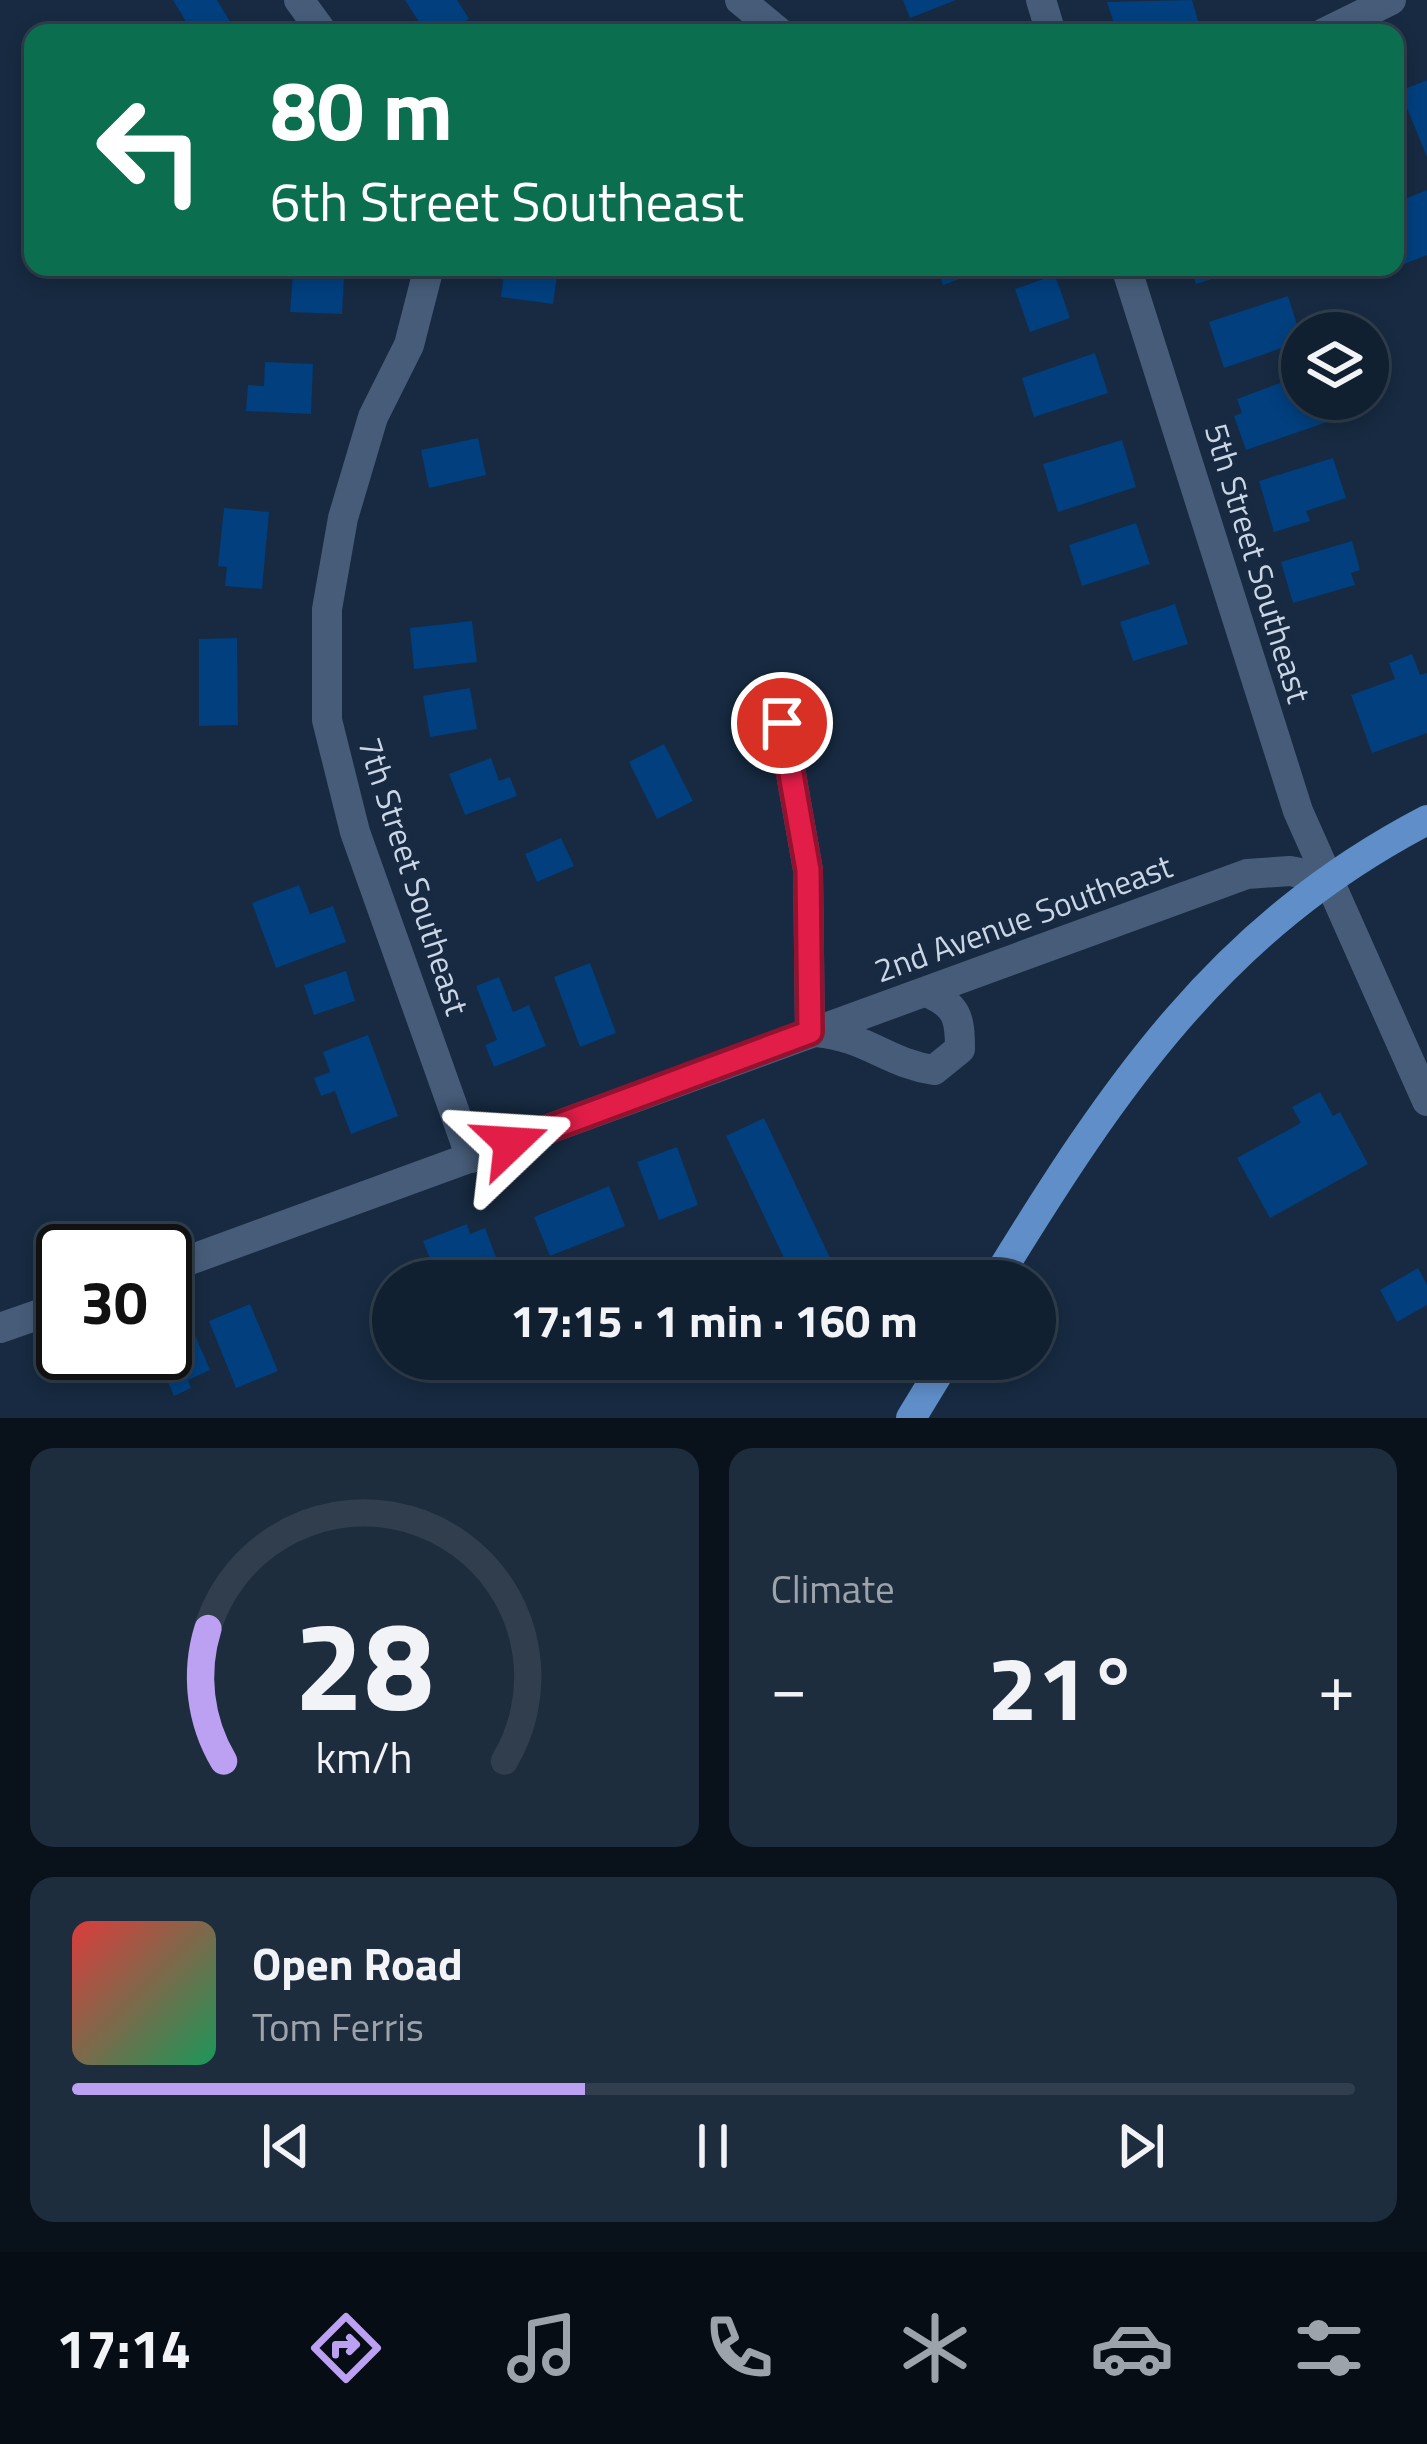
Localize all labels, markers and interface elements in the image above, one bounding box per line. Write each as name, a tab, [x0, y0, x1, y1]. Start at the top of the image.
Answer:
text: 80 m	[270, 45, 453, 173]
icon: left	[72, 72, 228, 228]
text: 6th Street Southeast	[270, 160, 744, 242]
map controls	[1281, 312, 1389, 420]
button: layers	[1281, 312, 1389, 420]
street label: 5th Street Southeast	[1192, 417, 1324, 709]
pin	[731, 672, 833, 774]
icon: arrive	[749, 690, 815, 756]
street label: 7th Street Southeast	[345, 731, 483, 1022]
street label: 2nd Avenue Southeast	[867, 841, 1179, 995]
position arrow	[448, 1080, 574, 1206]
speed limit sign: 30	[36, 1224, 192, 1380]
text: 17:15 · 1 min · 160 m	[510, 1286, 918, 1354]
text: Climate	[771, 1559, 895, 1618]
text: 28	[294, 1569, 434, 1758]
text: 21°	[987, 1618, 1138, 1755]
text: −	[771, 1636, 807, 1737]
text: +	[1318, 1636, 1355, 1737]
text: km/h	[316, 1723, 413, 1789]
text: Open Road	[252, 1929, 463, 1997]
text: Tom Ferris	[252, 1997, 424, 2056]
icon: previous	[253, 2113, 319, 2179]
icon: pause	[680, 2113, 746, 2179]
icon: next	[1108, 2113, 1174, 2179]
icon: directions	[304, 2306, 388, 2390]
icon: music	[500, 2306, 584, 2390]
icon: phone	[697, 2306, 781, 2390]
icon: climate	[893, 2306, 977, 2390]
icon: car	[1090, 2306, 1174, 2390]
icon: filters	[1287, 2306, 1371, 2390]
text: 17:14	[56, 2307, 191, 2389]

